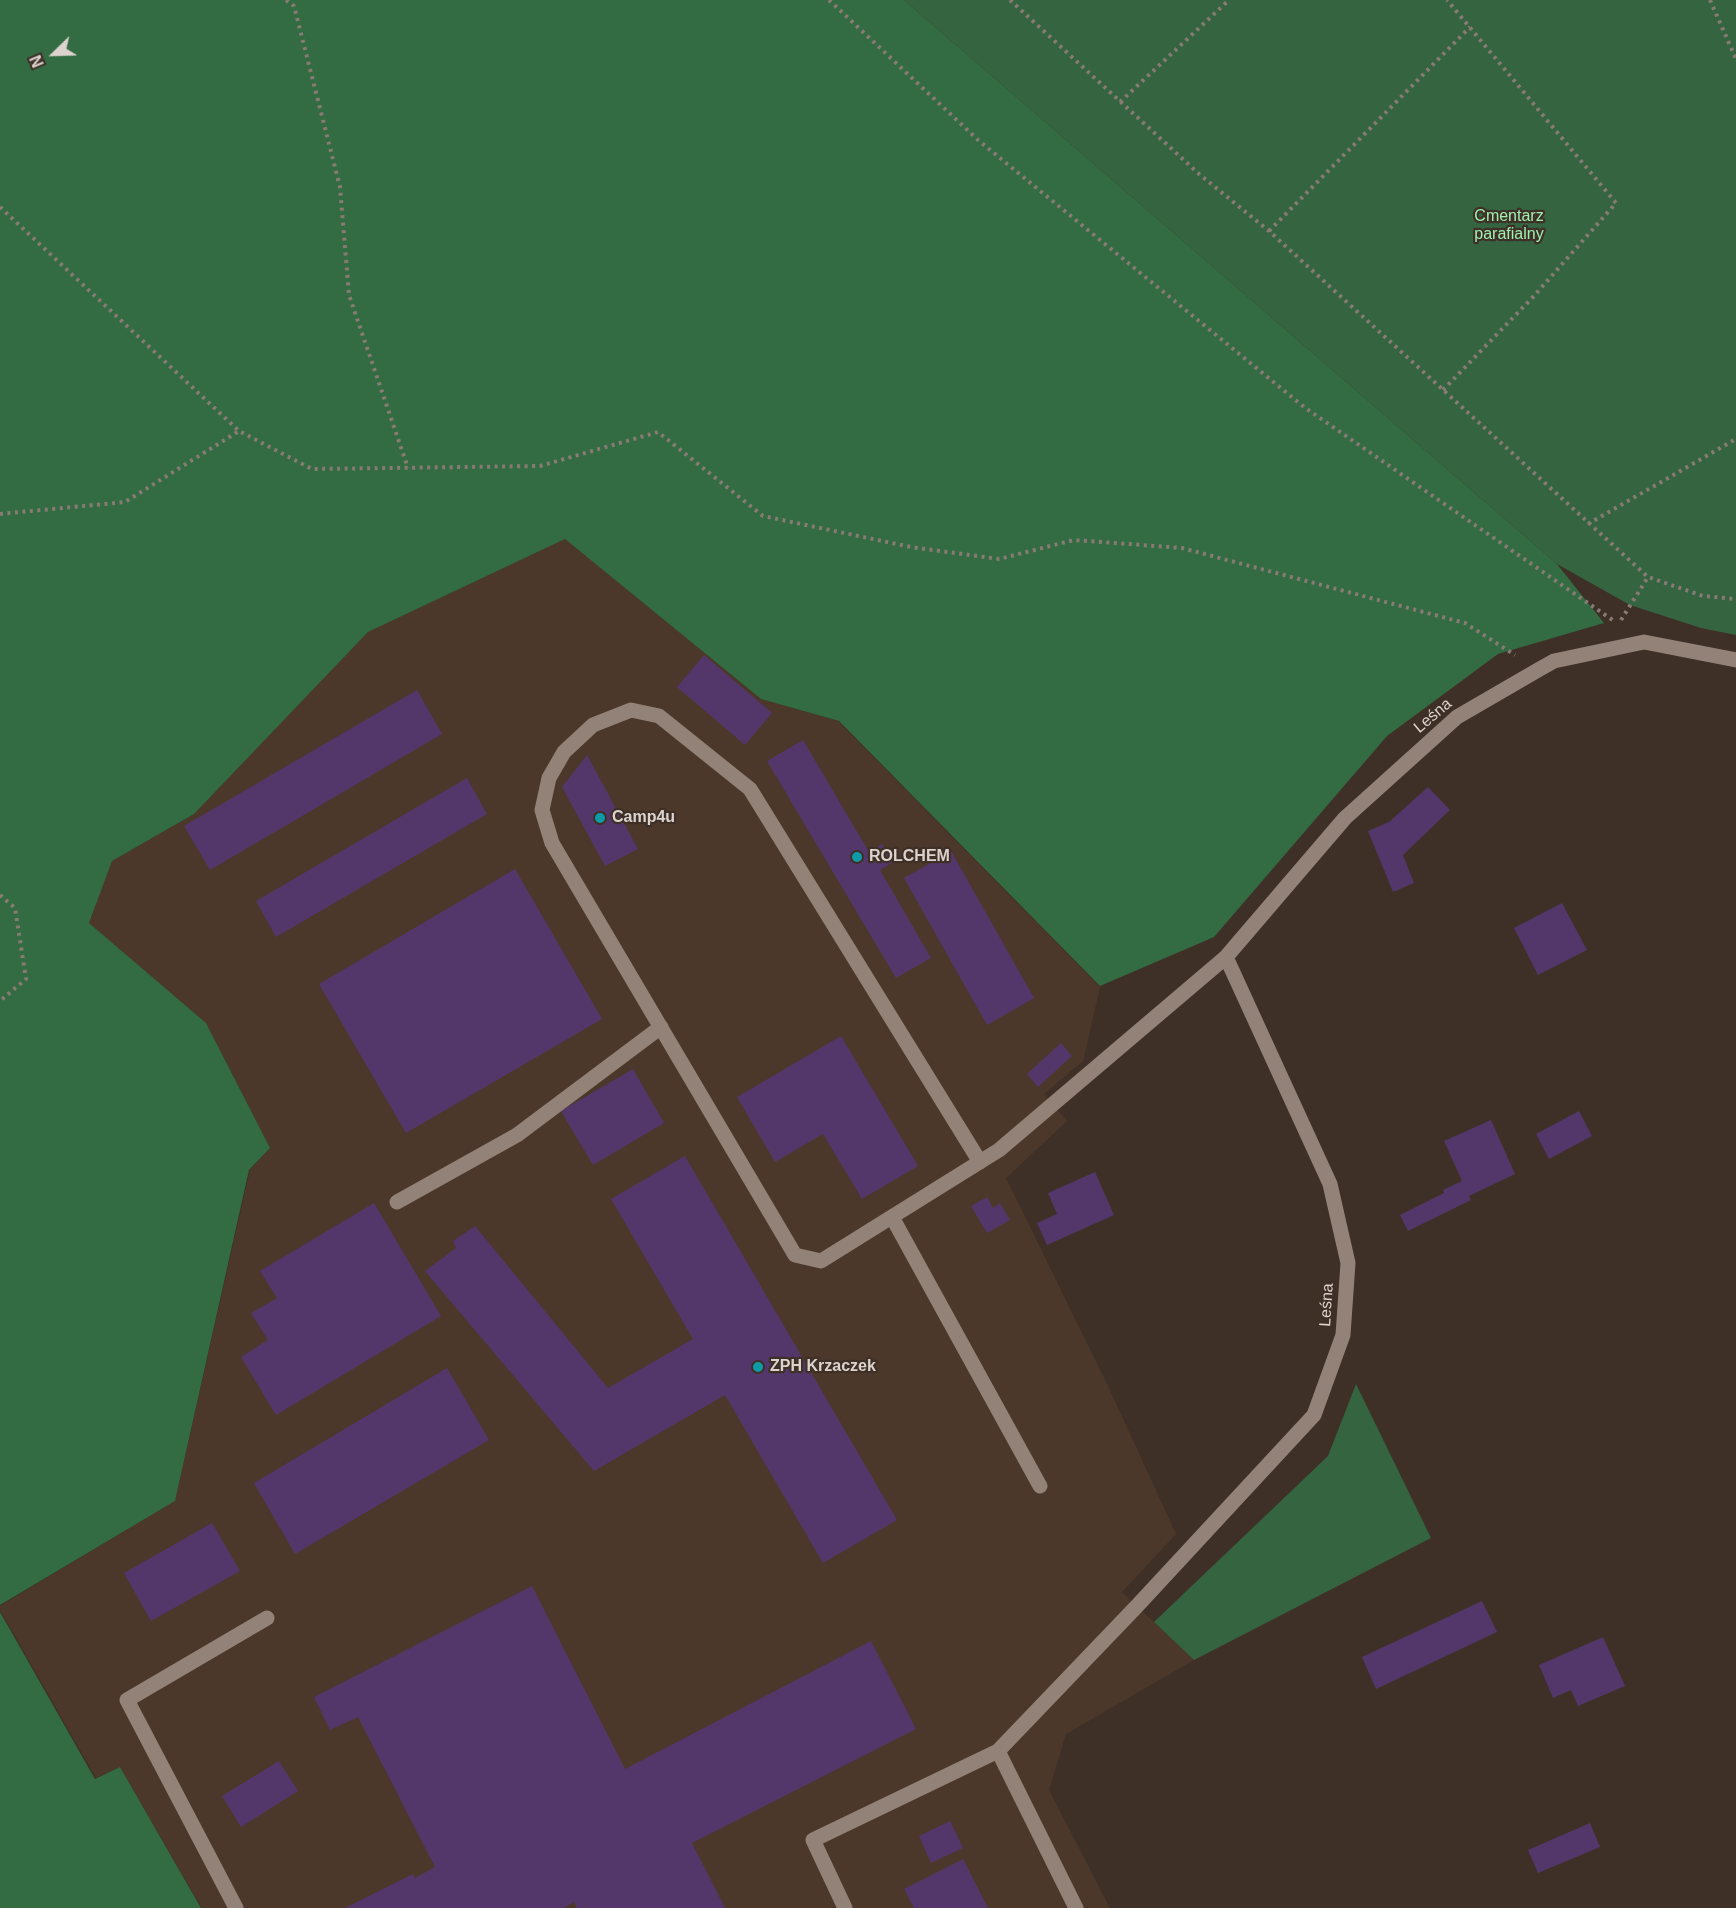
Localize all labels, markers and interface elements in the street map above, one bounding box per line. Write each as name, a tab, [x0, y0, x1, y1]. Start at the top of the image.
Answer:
north arrow	[24, 24, 84, 84]
text: N	[27, 53, 47, 70]
park label: Cmentarz parafialny	[1474, 207, 1544, 245]
street label: Leśna	[1410, 695, 1456, 737]
place label: Camp4u	[612, 808, 675, 828]
marker: Camp4u	[593, 811, 607, 825]
place label: ROLCHEM	[869, 847, 950, 867]
marker: ROLCHEM	[850, 850, 864, 864]
street label: Leśna	[1316, 1283, 1338, 1327]
place label: ZPH Krzaczek	[770, 1357, 876, 1377]
marker: ZPH Krzaczek	[751, 1360, 765, 1374]

